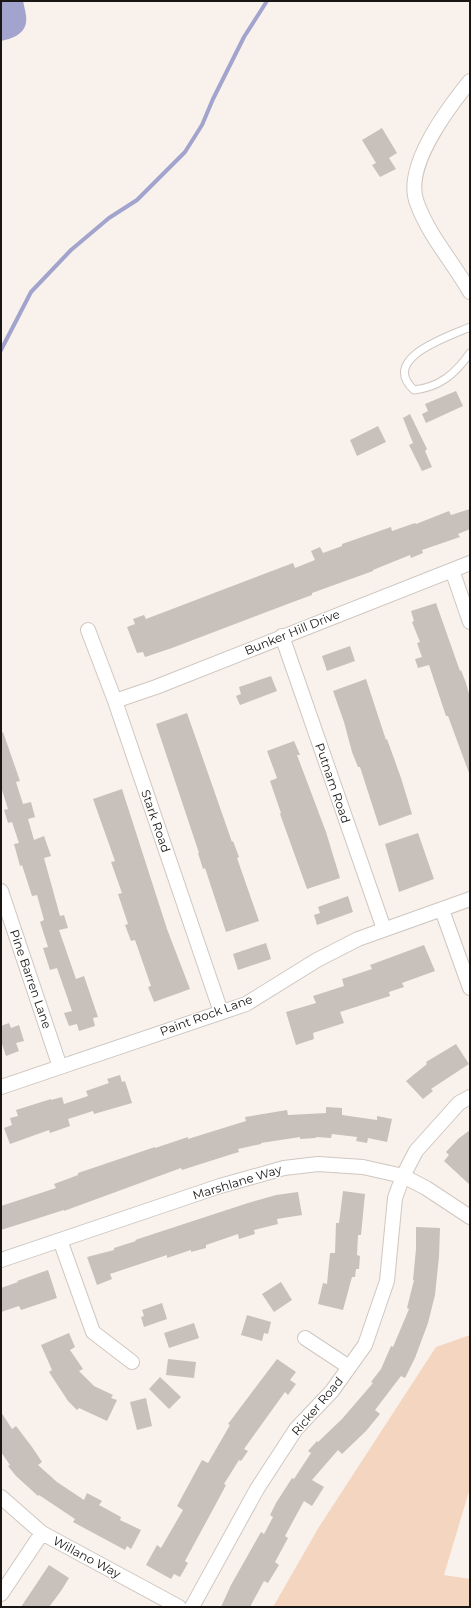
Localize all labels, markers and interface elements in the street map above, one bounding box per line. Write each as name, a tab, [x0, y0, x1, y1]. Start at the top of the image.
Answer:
street label: Bunker Hill Drive	[242, 606, 342, 658]
street label: Putnam Road	[312, 741, 354, 825]
street label: Stark Road	[138, 788, 174, 854]
street label: Pine Barren Lane	[7, 927, 55, 1031]
street label: Paint Rock Lane	[158, 991, 254, 1039]
street label: Marshlane Way	[191, 1161, 284, 1203]
street label: Ricker Road	[288, 1374, 346, 1438]
street label: Willano Way	[50, 1533, 124, 1581]

